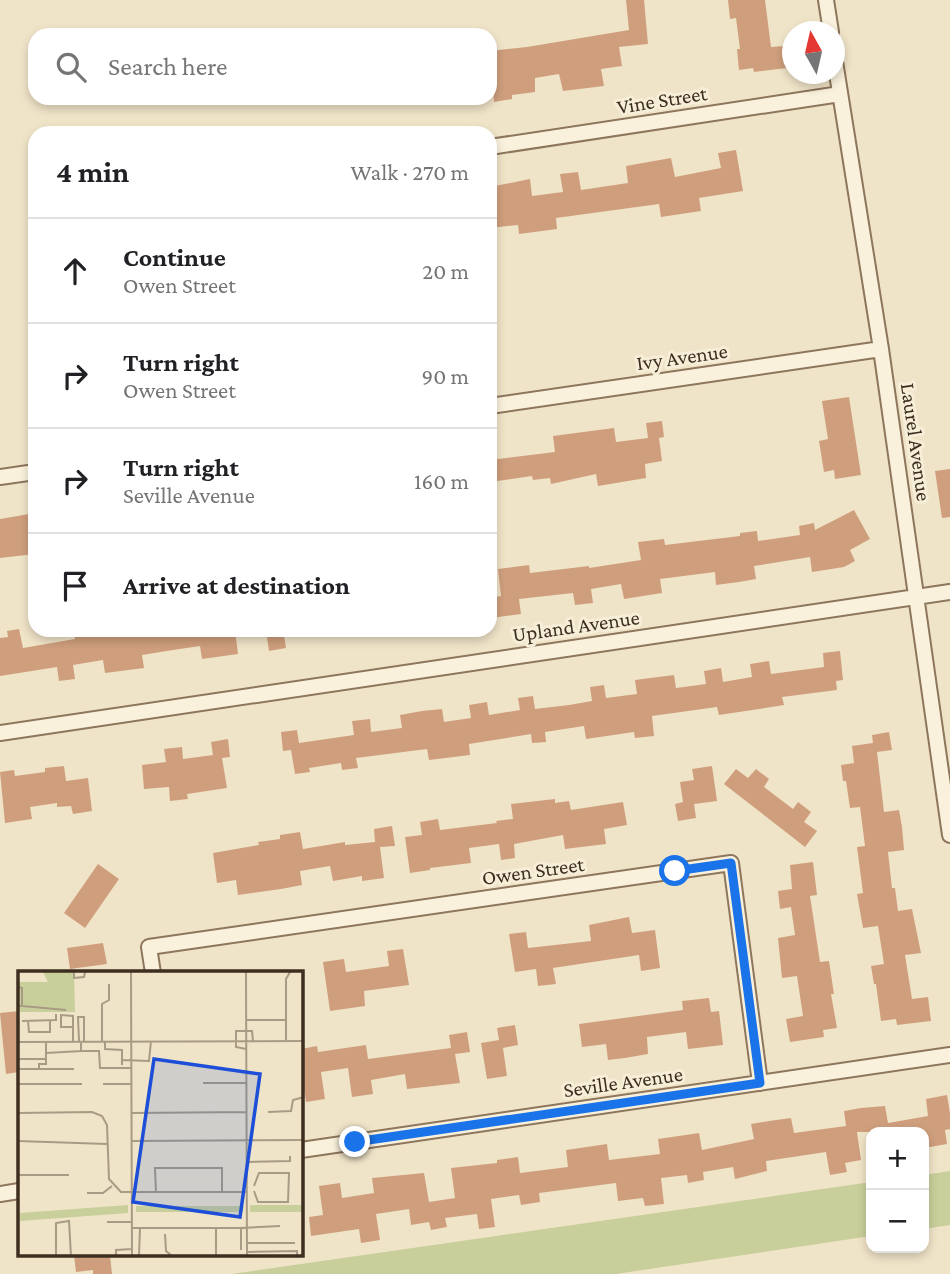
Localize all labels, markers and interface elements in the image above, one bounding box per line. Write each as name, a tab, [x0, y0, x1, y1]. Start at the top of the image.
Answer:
north arrow	[782, 21, 845, 84]
search box	[28, 28, 497, 105]
icon: search	[52, 48, 90, 86]
text: Search here	[108, 52, 227, 81]
street label: Vine Street	[615, 81, 710, 119]
text: 4 min	[56, 155, 129, 188]
text: Walk · 270 m	[350, 159, 469, 185]
text: Continue	[123, 243, 226, 272]
icon: ahead	[56, 252, 94, 290]
text: 20 m	[422, 258, 469, 284]
text: Owen Street	[123, 272, 236, 298]
street label: Ivy Avenue	[635, 339, 729, 375]
text: Turn right	[123, 348, 239, 377]
icon: right	[56, 357, 94, 395]
text: 90 m	[422, 363, 469, 389]
text: Owen Street	[123, 377, 236, 403]
street label: Laurel Avenue	[896, 381, 936, 503]
text: Turn right	[123, 453, 239, 482]
icon: right	[56, 462, 94, 500]
text: 160 m	[414, 468, 469, 494]
text: Seville Avenue	[123, 482, 255, 508]
icon: arrive	[56, 567, 94, 605]
text: Arrive at destination	[123, 571, 350, 600]
street label: Upland Avenue	[511, 605, 641, 647]
street label: Owen Street	[480, 852, 587, 890]
route start	[659, 855, 690, 886]
inset map	[18, 971, 303, 1256]
street label: Seville Avenue	[562, 1062, 684, 1102]
route end	[339, 1126, 370, 1157]
map controls	[866, 1127, 929, 1253]
button: +	[866, 1127, 929, 1190]
button: −	[866, 1190, 929, 1253]

